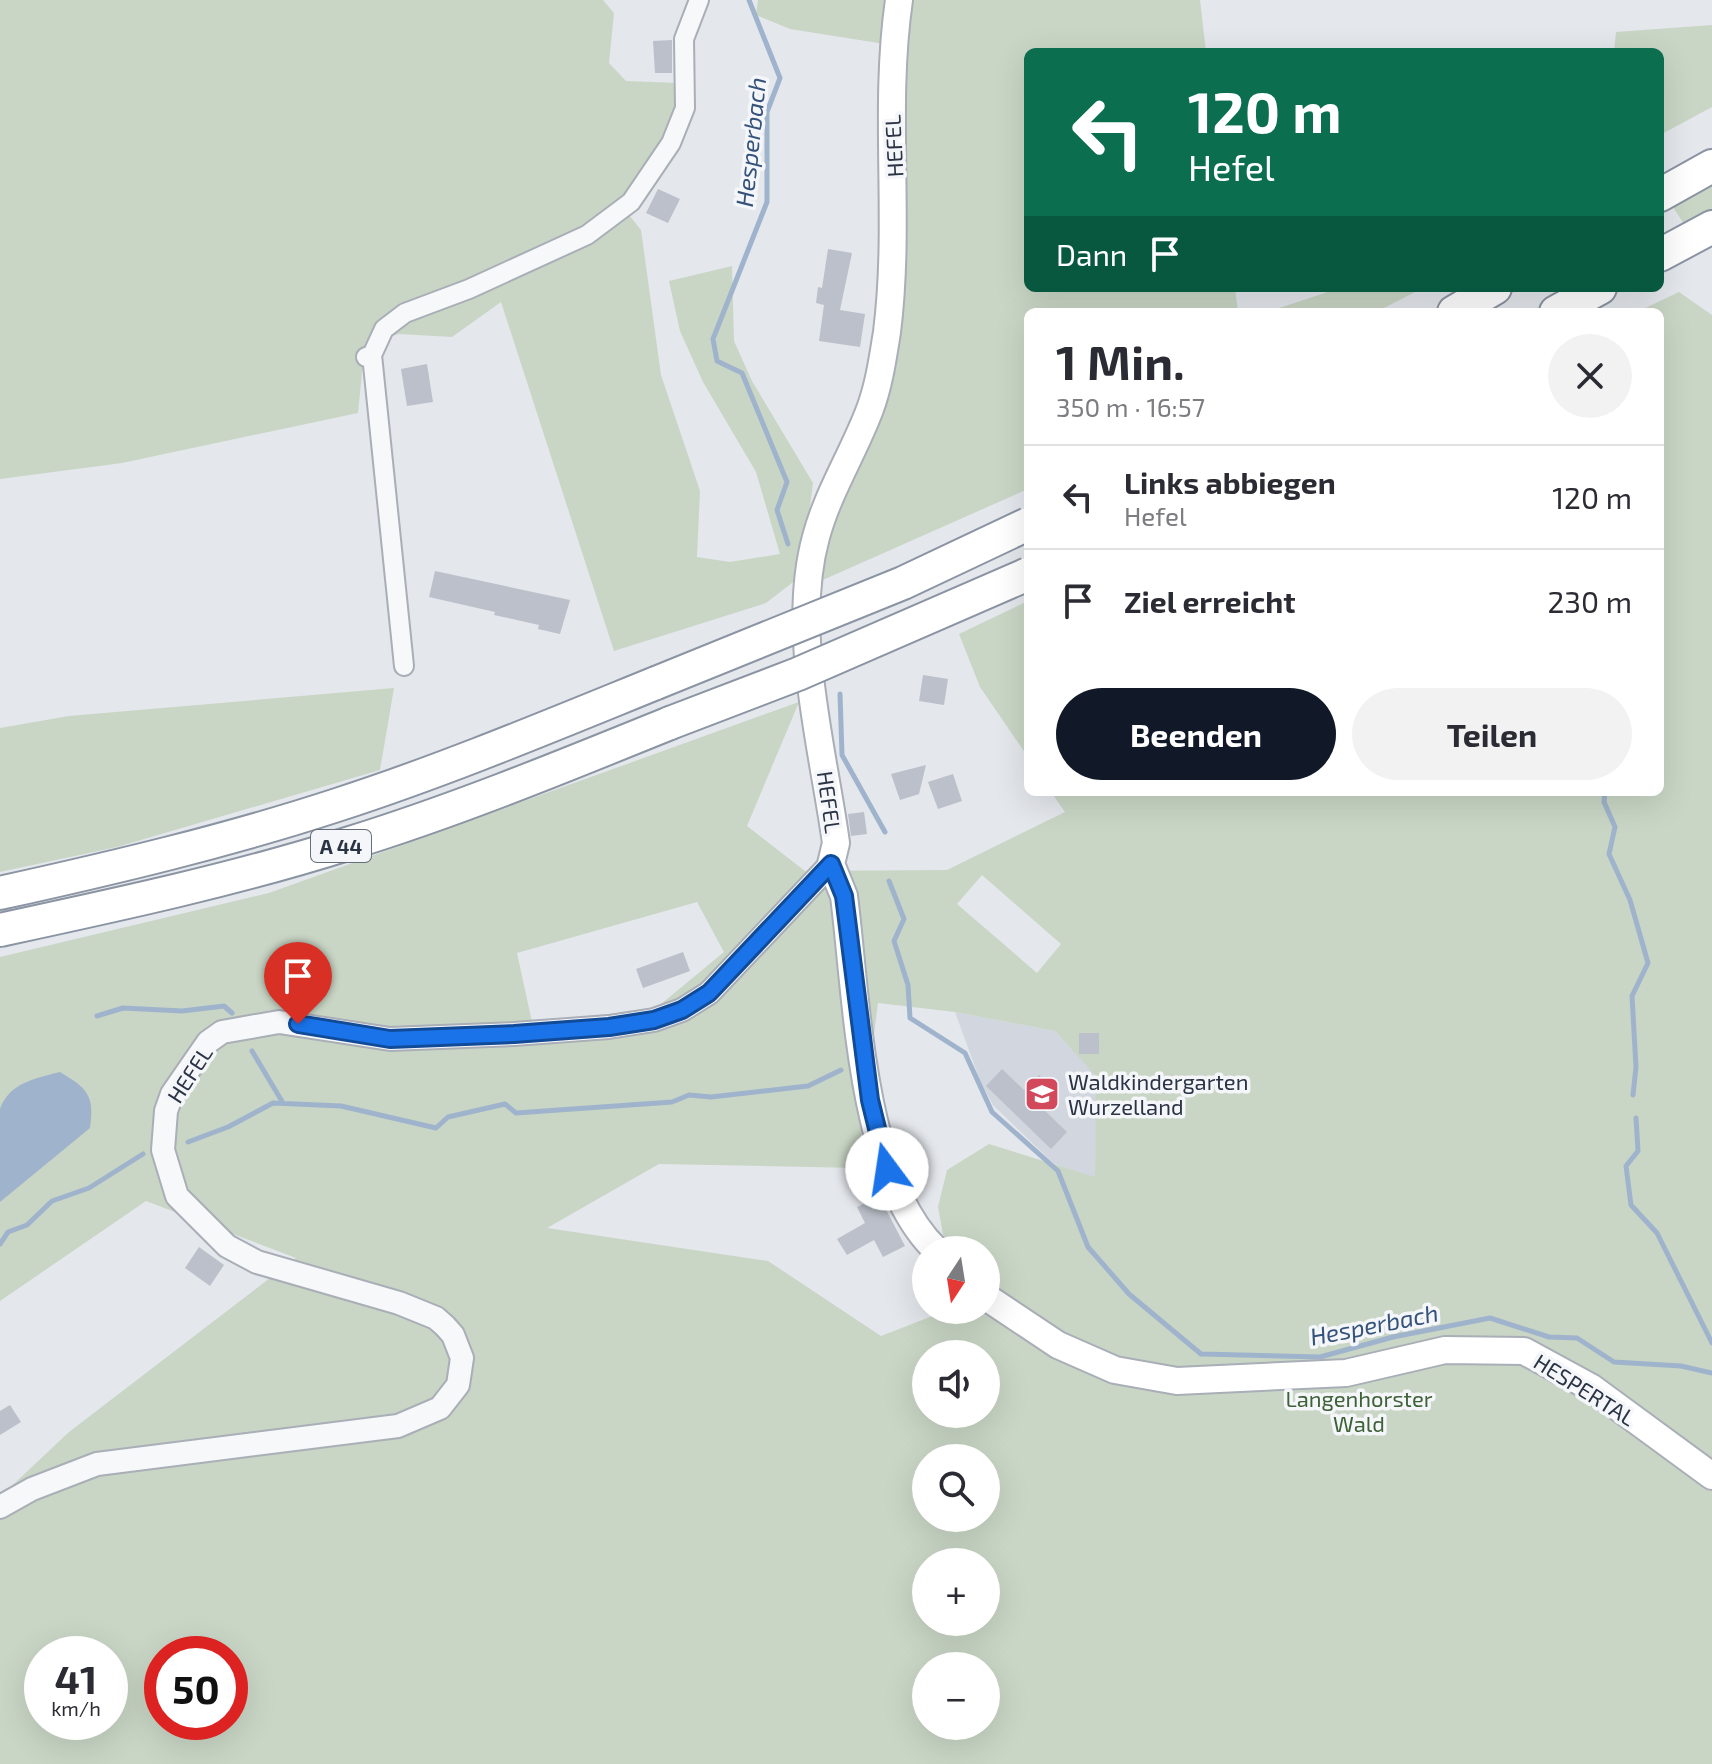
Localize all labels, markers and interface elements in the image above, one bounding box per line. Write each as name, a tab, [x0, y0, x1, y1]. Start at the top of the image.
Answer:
water label: Hesperbach	[729, 76, 771, 208]
text: 120 m	[1188, 77, 1342, 144]
icon: left	[1056, 80, 1160, 184]
street label: HEFEL	[878, 114, 908, 178]
text: Hefel	[1188, 145, 1275, 188]
icon: arrive	[1143, 232, 1187, 276]
text: Dann	[1056, 236, 1127, 272]
text: 1 Min.	[1056, 332, 1185, 390]
button: close	[1548, 334, 1632, 418]
text: 350 m · 16:57	[1056, 391, 1205, 422]
text: Links abbiegen	[1124, 464, 1336, 500]
icon: left	[1056, 475, 1100, 519]
text: 120 m	[1552, 479, 1632, 515]
text: Hefel	[1124, 500, 1187, 531]
icon: arrive	[1056, 579, 1100, 623]
text: Ziel erreicht	[1124, 583, 1296, 619]
text: 230 m	[1547, 583, 1632, 619]
button: Beenden	[1056, 688, 1336, 780]
button: Teilen	[1352, 688, 1632, 780]
street label: HEFEL	[813, 769, 847, 835]
road number: A 44	[311, 830, 371, 862]
pin	[264, 942, 332, 1024]
icon: arrive	[276, 954, 320, 998]
street label: HEFEL	[161, 1041, 217, 1107]
place label: Waldkindergarten Wurzelland	[1068, 1068, 1248, 1119]
school or university icon: Waldkindergarten Wurzelland	[1023, 1075, 1061, 1113]
position arrow	[845, 1127, 929, 1211]
north arrow	[912, 1236, 1000, 1324]
map controls	[912, 1236, 1000, 1740]
water label: Hesperbach	[1307, 1297, 1441, 1351]
button: sound	[912, 1340, 1000, 1428]
street label: HESPERTAL	[1530, 1348, 1640, 1430]
park label: Langenhorster Wald	[1285, 1385, 1433, 1436]
button: search	[912, 1444, 1000, 1532]
button: +	[912, 1548, 1000, 1636]
speed limit sign: 50	[144, 1636, 248, 1740]
button: −	[912, 1652, 1000, 1740]
text: 41	[55, 1654, 97, 1702]
text: km/h	[51, 1696, 101, 1720]

